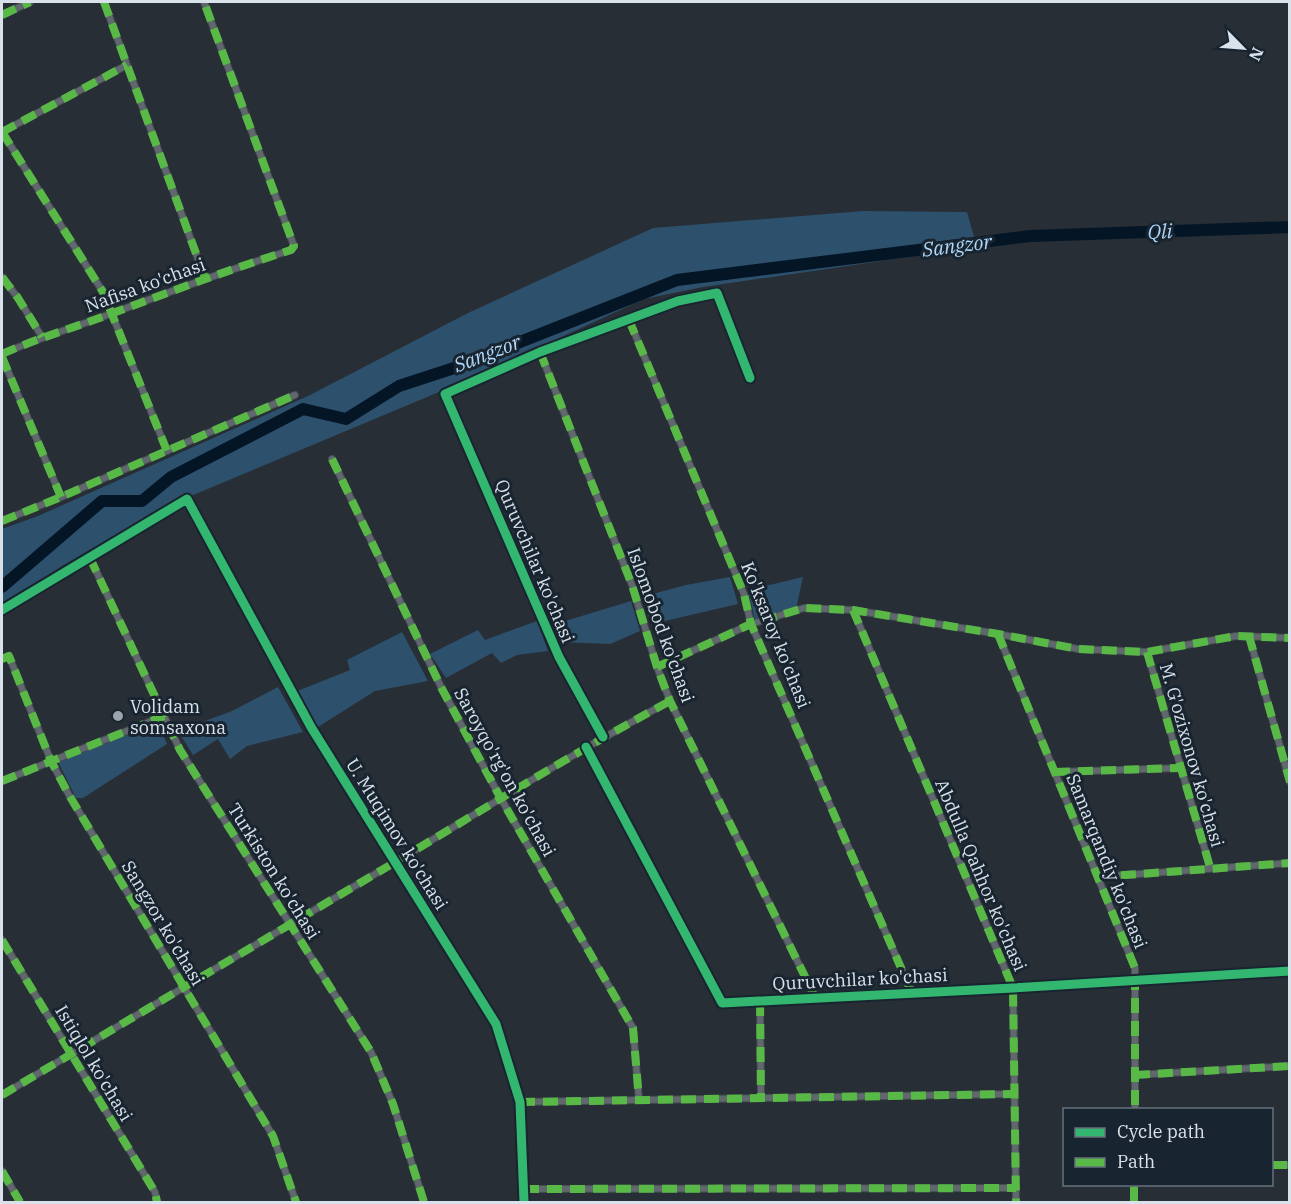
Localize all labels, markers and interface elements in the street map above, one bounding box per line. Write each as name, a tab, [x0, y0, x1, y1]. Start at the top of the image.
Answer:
north arrow	[1213, 18, 1273, 78]
text: N	[1245, 44, 1268, 64]
water label: Qli	[1147, 217, 1173, 245]
water label: Sangzor	[920, 227, 995, 263]
street label: Nafisa ko'chasi	[82, 252, 209, 317]
water label: Sangzor	[448, 327, 526, 379]
street label: Quruvchilar ko'chasi	[490, 476, 580, 646]
street label: Islomobod ko'chasi	[622, 544, 700, 706]
street label: Ko'ksaroy ko'chasi	[736, 558, 816, 712]
street label: M. G'ozixonov ko'chasi	[1155, 660, 1229, 850]
street label: Saroyqo'rg'on ko'chasi	[449, 684, 561, 861]
place label: Volidam somsaxona	[130, 695, 226, 739]
marker: Volidam somsaxona	[111, 709, 125, 723]
street label: U. Muqimov ko'chasi	[341, 754, 453, 914]
street label: Samarqandiy ko'chasi	[1061, 770, 1153, 952]
street label: Abdulla Qahhor ko'chasi	[930, 775, 1032, 975]
street label: Turkiston ko'chasi	[223, 799, 325, 944]
street label: Sangzor ko'chasi	[117, 856, 210, 990]
street label: Quruvchilar ko'chasi	[772, 963, 948, 995]
street label: Istiqlol ko'chasi	[50, 1001, 138, 1126]
legend	[1063, 1108, 1273, 1186]
text: Cycle path	[1117, 1120, 1205, 1143]
text: Path	[1117, 1150, 1155, 1173]

